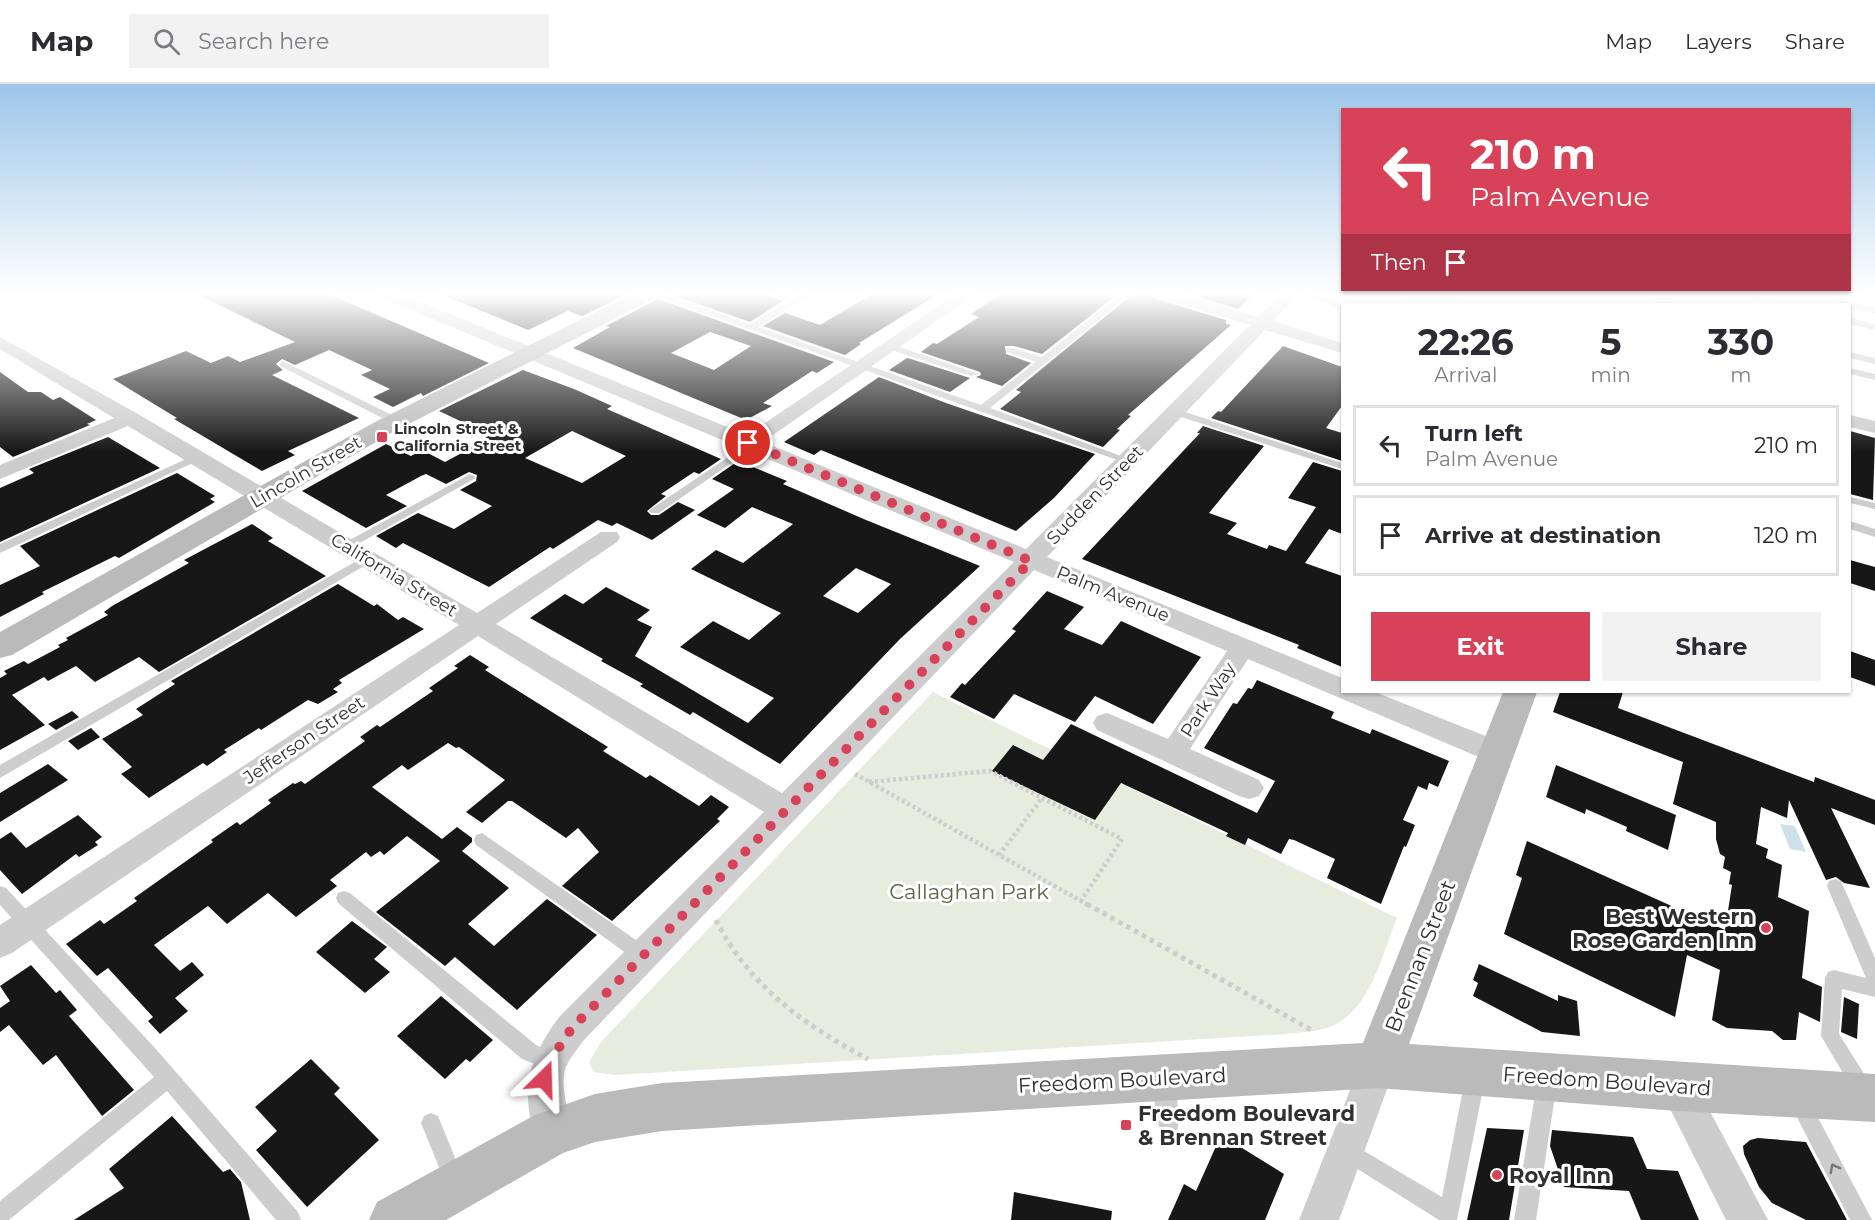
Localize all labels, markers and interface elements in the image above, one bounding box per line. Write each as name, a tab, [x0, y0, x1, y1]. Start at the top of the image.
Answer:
search box	[129, 14, 549, 68]
text: Map	[30, 24, 93, 58]
icon: search	[150, 25, 183, 58]
text: Search here	[198, 28, 329, 55]
text: Map	[1605, 29, 1652, 54]
text: Layers	[1685, 29, 1752, 54]
text: Share	[1785, 29, 1845, 54]
text: 210 m	[1470, 128, 1596, 180]
icon: left	[1371, 132, 1449, 210]
text: Palm Avenue	[1470, 180, 1650, 213]
icon: arrive	[1439, 246, 1472, 279]
text: Then	[1371, 249, 1427, 276]
text: 22:26	[1418, 320, 1514, 364]
text: 5	[1600, 320, 1621, 364]
text: 330	[1707, 320, 1774, 364]
text: Arrival	[1434, 363, 1497, 387]
text: min	[1591, 363, 1631, 387]
text: m	[1730, 363, 1751, 387]
pin	[722, 417, 773, 468]
place label: Lincoln Street & California Street	[394, 419, 522, 455]
text: Turn left	[1425, 420, 1523, 447]
icon: arrive	[731, 426, 764, 459]
icon: left	[1374, 429, 1407, 462]
marker: Lincoln Street & California Street	[375, 430, 389, 444]
street label: Lincoln Street	[246, 431, 366, 513]
text: 210 m	[1754, 432, 1818, 459]
street label: Sudden Street	[1042, 441, 1148, 549]
text: Palm Avenue	[1425, 447, 1558, 471]
icon: arrive	[1374, 519, 1407, 552]
text: Arrive at destination	[1425, 522, 1661, 549]
text: 120 m	[1754, 522, 1818, 549]
street label: California Street	[327, 528, 461, 622]
street label: Palm Avenue	[1053, 561, 1173, 627]
button: Exit	[1371, 612, 1590, 681]
button: Share	[1602, 612, 1821, 681]
street label: Park Way	[1176, 658, 1240, 742]
street label: Jefferson Street	[238, 691, 369, 789]
street label: Brennan Street	[1380, 877, 1460, 1035]
park label: Callaghan Park	[889, 879, 1049, 904]
place label: Best Western Rose Garden Inn	[1572, 904, 1754, 953]
marker: Best Western Rose Garden Inn	[1759, 921, 1773, 935]
position arrow	[512, 1047, 576, 1111]
street label: Freedom Boulevard	[1502, 1061, 1712, 1101]
street label: Freedom Boulevard	[1017, 1062, 1227, 1098]
place label: Freedom Boulevard & Brennan Street	[1138, 1101, 1355, 1150]
marker: Freedom Boulevard & Brennan Street	[1119, 1118, 1133, 1132]
place label: Royal Inn	[1509, 1163, 1611, 1188]
one-way arrow	[1829, 1163, 1841, 1174]
marker: Royal Inn	[1490, 1168, 1504, 1182]

